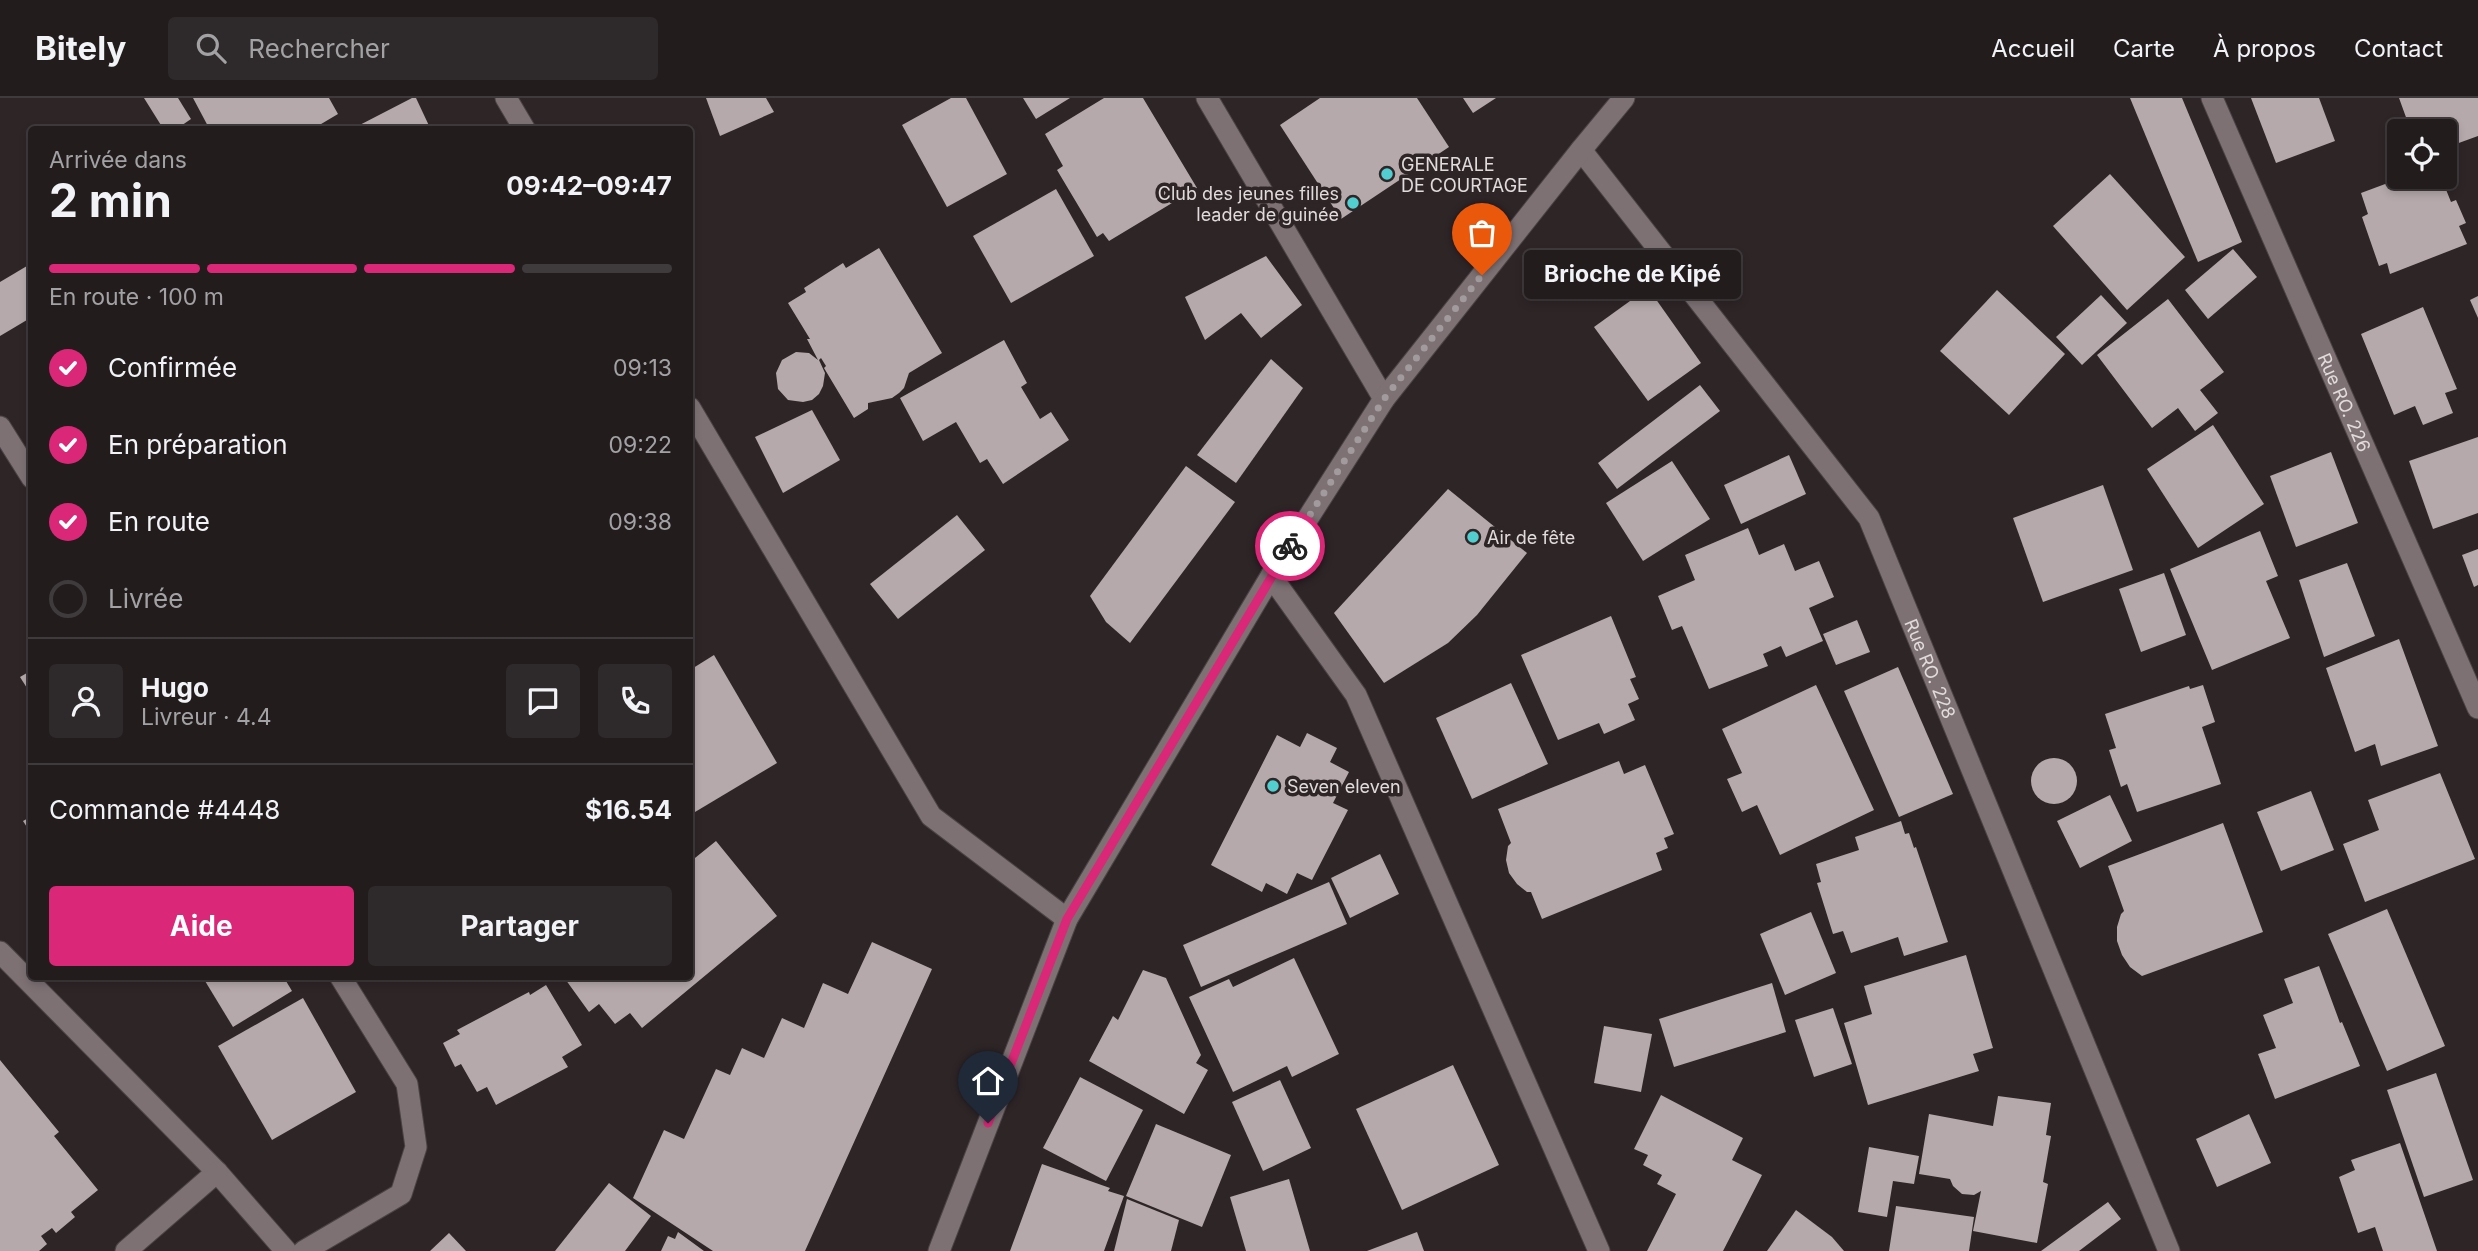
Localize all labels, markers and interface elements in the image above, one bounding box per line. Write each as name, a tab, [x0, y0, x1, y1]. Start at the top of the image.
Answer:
search box	[168, 17, 658, 80]
text: Bitely	[35, 28, 126, 68]
icon: search	[192, 29, 230, 67]
text: Rechercher	[248, 33, 390, 64]
text: Accueil	[1991, 34, 2075, 63]
text: Carte	[2113, 34, 2175, 63]
text: À propos	[2213, 34, 2316, 63]
text: Contact	[2354, 34, 2443, 63]
map controls	[2387, 119, 2457, 189]
button: locate	[2387, 119, 2457, 189]
text: Arrivée dans	[49, 146, 187, 174]
place label: GENERALE DE COURTAGE	[1401, 154, 1528, 196]
marker: GENERALE DE COURTAGE	[1379, 166, 1395, 182]
text: 09:42–09:47	[506, 170, 672, 201]
text: 2 min	[49, 172, 172, 228]
place label: Club des jeunes filles leader de guinée	[1158, 183, 1339, 225]
marker: Club des jeunes filles leader de guinée	[1345, 195, 1361, 211]
pin	[1452, 203, 1512, 275]
icon: bag	[1463, 214, 1501, 252]
callout: Brioche de Kipé	[1524, 250, 1741, 300]
text: Brioche de Kipé	[1544, 260, 1721, 288]
text: En route · 100 m	[49, 283, 224, 311]
icon: check	[49, 349, 87, 387]
street label: Rue RO. 226	[2314, 350, 2375, 455]
text: Confirmée	[108, 352, 237, 383]
text: 09:13	[613, 354, 672, 382]
icon: check	[49, 426, 87, 464]
text: En préparation	[108, 429, 288, 460]
text: 09:22	[609, 431, 672, 459]
icon: check	[49, 503, 87, 541]
text: En route	[108, 506, 210, 537]
text: 09:38	[608, 508, 672, 536]
courier	[1255, 511, 1325, 581]
icon: bike	[1271, 527, 1309, 565]
place label: Air de fête	[1487, 527, 1575, 548]
marker: Air de fête	[1465, 529, 1481, 545]
text: Livrée	[108, 583, 183, 614]
street label: Rue RO. 228	[1901, 616, 1960, 721]
button: person	[49, 664, 123, 738]
button: chat	[506, 664, 580, 738]
button: phone	[598, 664, 672, 738]
text: Hugo	[141, 672, 209, 703]
text: Livreur · 4.4	[141, 703, 272, 731]
place label: Seven eleven	[1287, 776, 1401, 797]
marker: Seven eleven	[1265, 778, 1281, 794]
text: Commande #4448	[49, 794, 280, 825]
text: $16.54	[585, 794, 672, 825]
button: Aide	[49, 886, 354, 966]
button: Partager	[368, 886, 672, 966]
pin	[958, 1051, 1018, 1123]
icon: home	[969, 1062, 1007, 1100]

